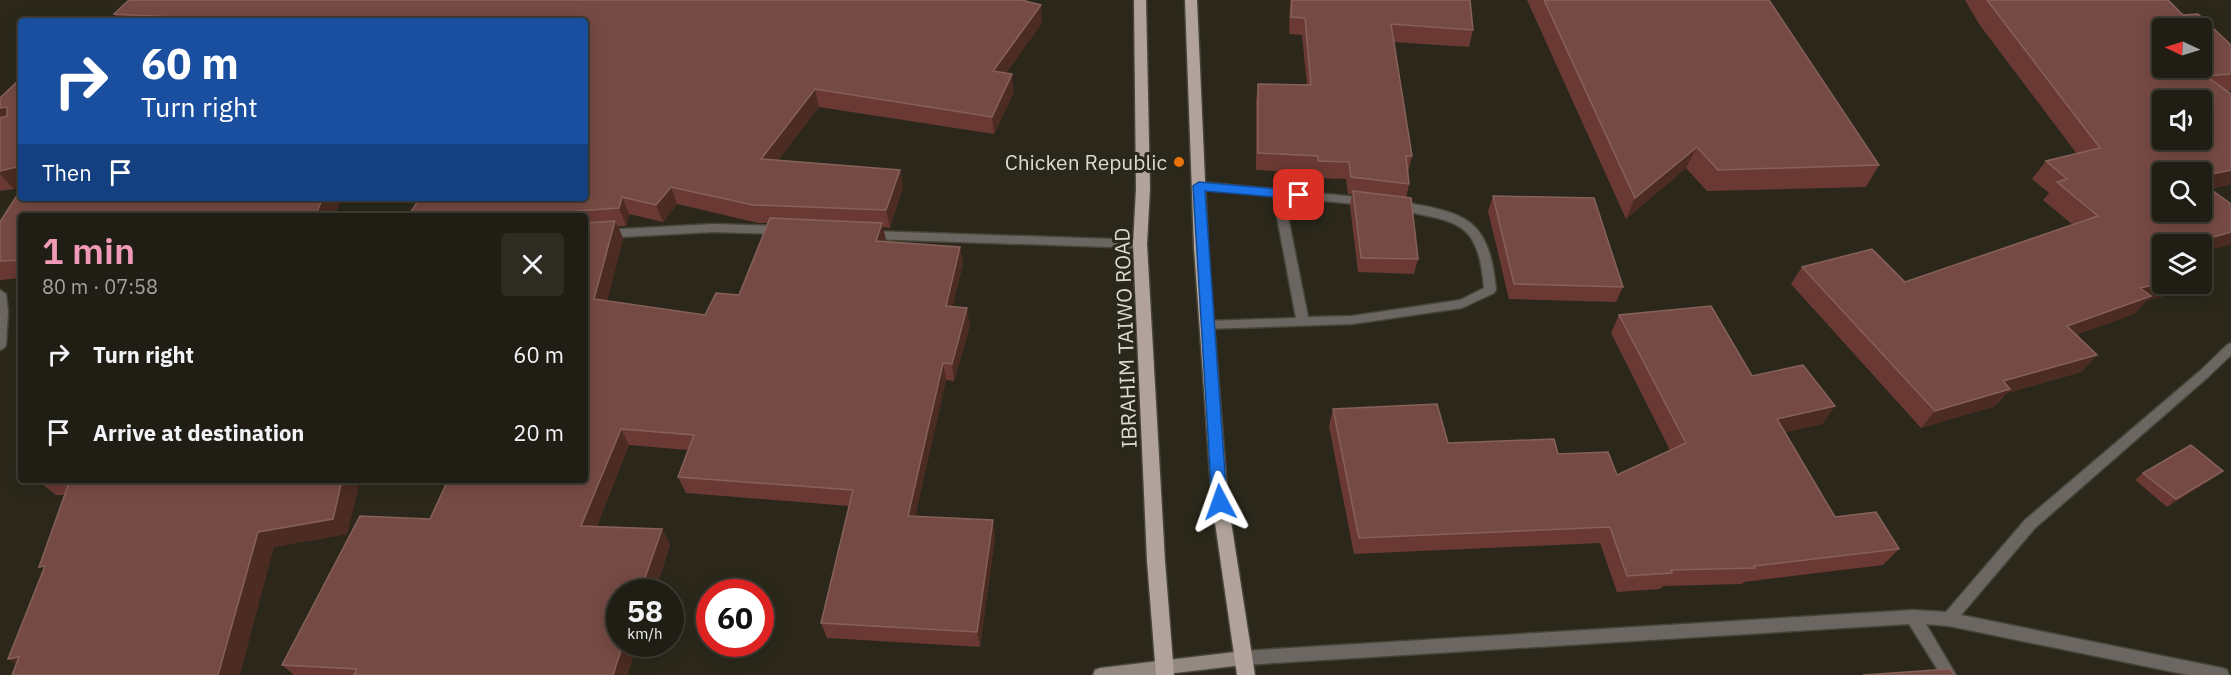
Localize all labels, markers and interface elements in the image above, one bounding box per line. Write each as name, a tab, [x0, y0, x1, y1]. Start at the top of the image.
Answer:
north arrow	[2152, 18, 2212, 78]
map controls	[2152, 18, 2212, 294]
text: 60 m	[141, 36, 239, 91]
icon: right	[42, 42, 120, 120]
text: Turn right	[141, 89, 258, 124]
button: sound	[2152, 90, 2212, 150]
place label: Chicken Republic	[1005, 148, 1167, 176]
marker: Chicken Republic	[1172, 155, 1186, 169]
icon: arrive	[104, 156, 137, 189]
text: Then	[42, 158, 92, 187]
button: search	[2152, 162, 2212, 222]
pin	[1273, 169, 1324, 220]
icon: arrive	[1282, 178, 1315, 211]
text: 1 min	[42, 227, 135, 274]
street label: IBRAHIM TAIWO ROAD	[1107, 227, 1143, 449]
button: close	[501, 233, 564, 296]
button: layers	[2152, 234, 2212, 294]
text: 80 m · 07:58	[42, 273, 158, 300]
icon: right	[42, 338, 75, 371]
text: Turn right	[93, 340, 194, 369]
text: 60 m	[513, 340, 564, 369]
icon: arrive	[42, 416, 75, 449]
text: Arrive at destination	[93, 418, 304, 447]
text: 20 m	[513, 418, 564, 447]
position arrow	[1188, 470, 1252, 534]
speed limit sign: 60	[696, 579, 774, 657]
text: 58	[627, 591, 663, 630]
text: km/h	[627, 624, 663, 643]

